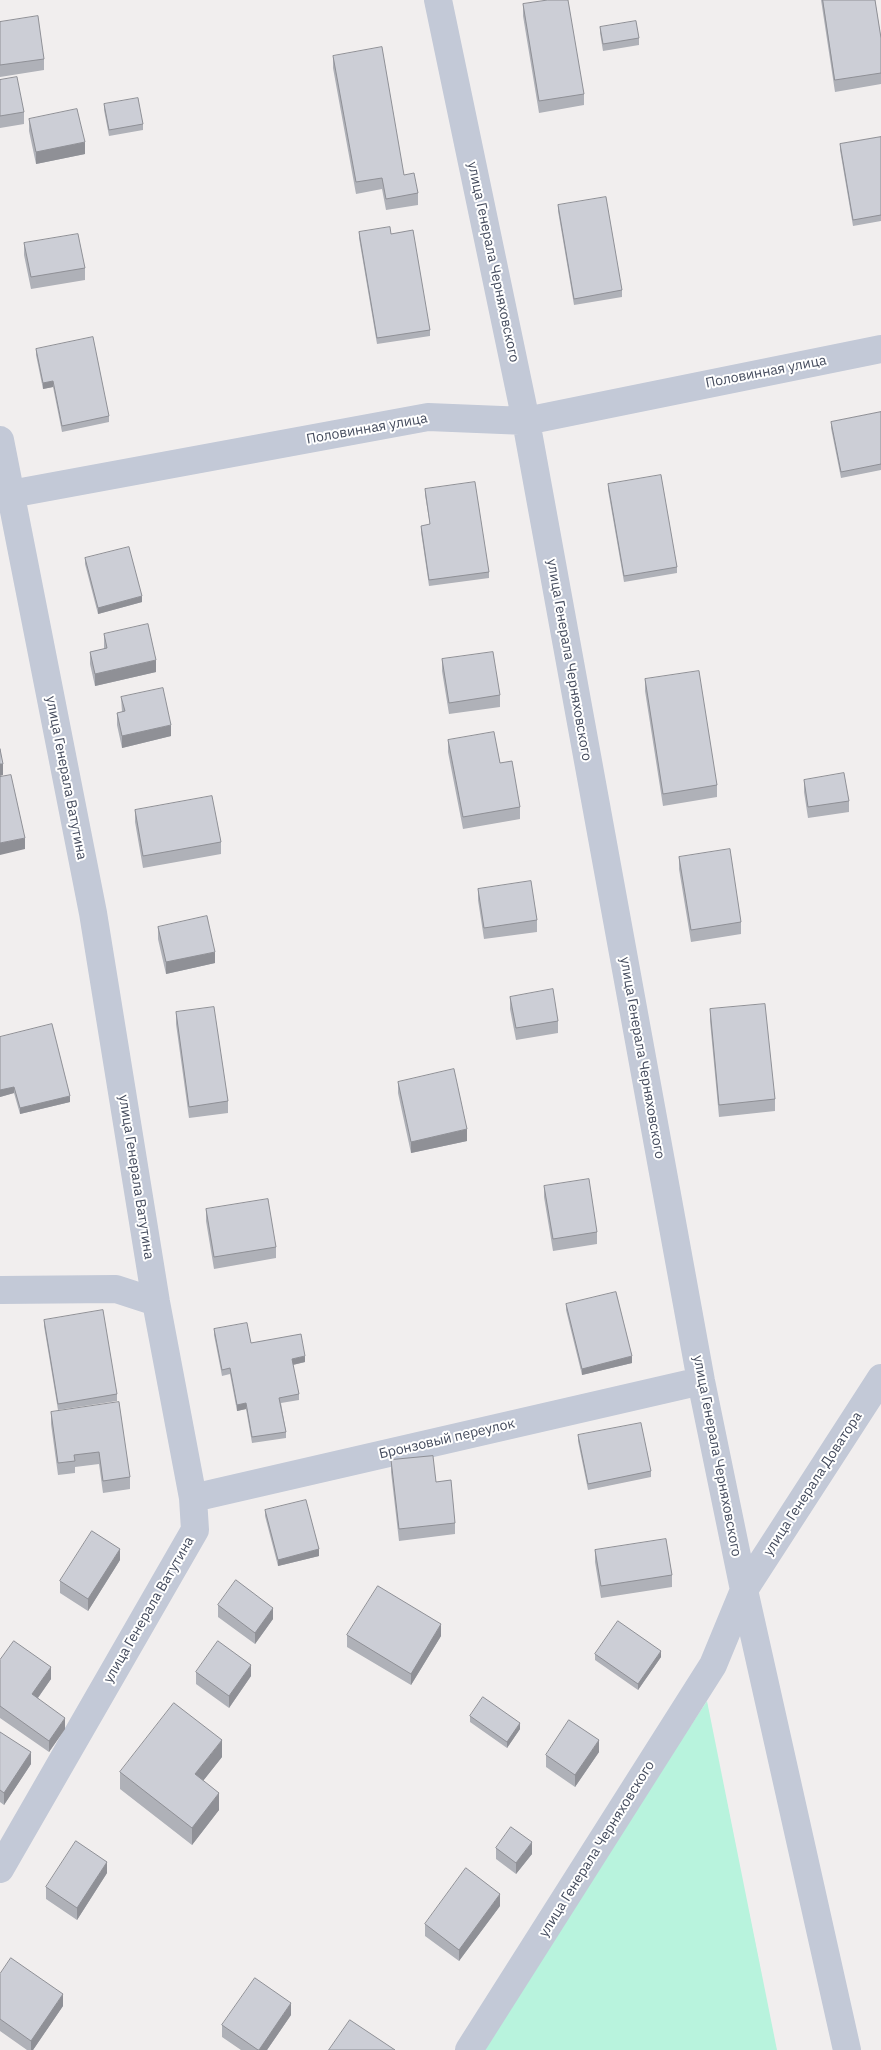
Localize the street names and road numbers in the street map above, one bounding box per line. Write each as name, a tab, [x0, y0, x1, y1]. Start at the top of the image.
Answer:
street label: улица Генерала Черняховского	[463, 160, 523, 364]
street label: Половинная улица	[704, 352, 828, 392]
street label: Половинная улица	[305, 410, 429, 448]
street label: улица Генерала Черняховского	[543, 558, 595, 762]
street label: улица Генерала Ватутина	[42, 695, 90, 861]
street label: улица Генерала Черняховского	[616, 956, 668, 1160]
street label: улица Генерала Ватутина	[115, 1094, 157, 1260]
street label: улица Генерала Черняховского	[689, 1354, 745, 1558]
street label: улица Генерала Доватора	[760, 1409, 866, 1559]
street label: Бронзовый переулок	[377, 1415, 517, 1463]
street label: улица Генерала Ватутина	[100, 1534, 198, 1686]
street label: улица Генерала Черняховского	[536, 1758, 658, 1940]

